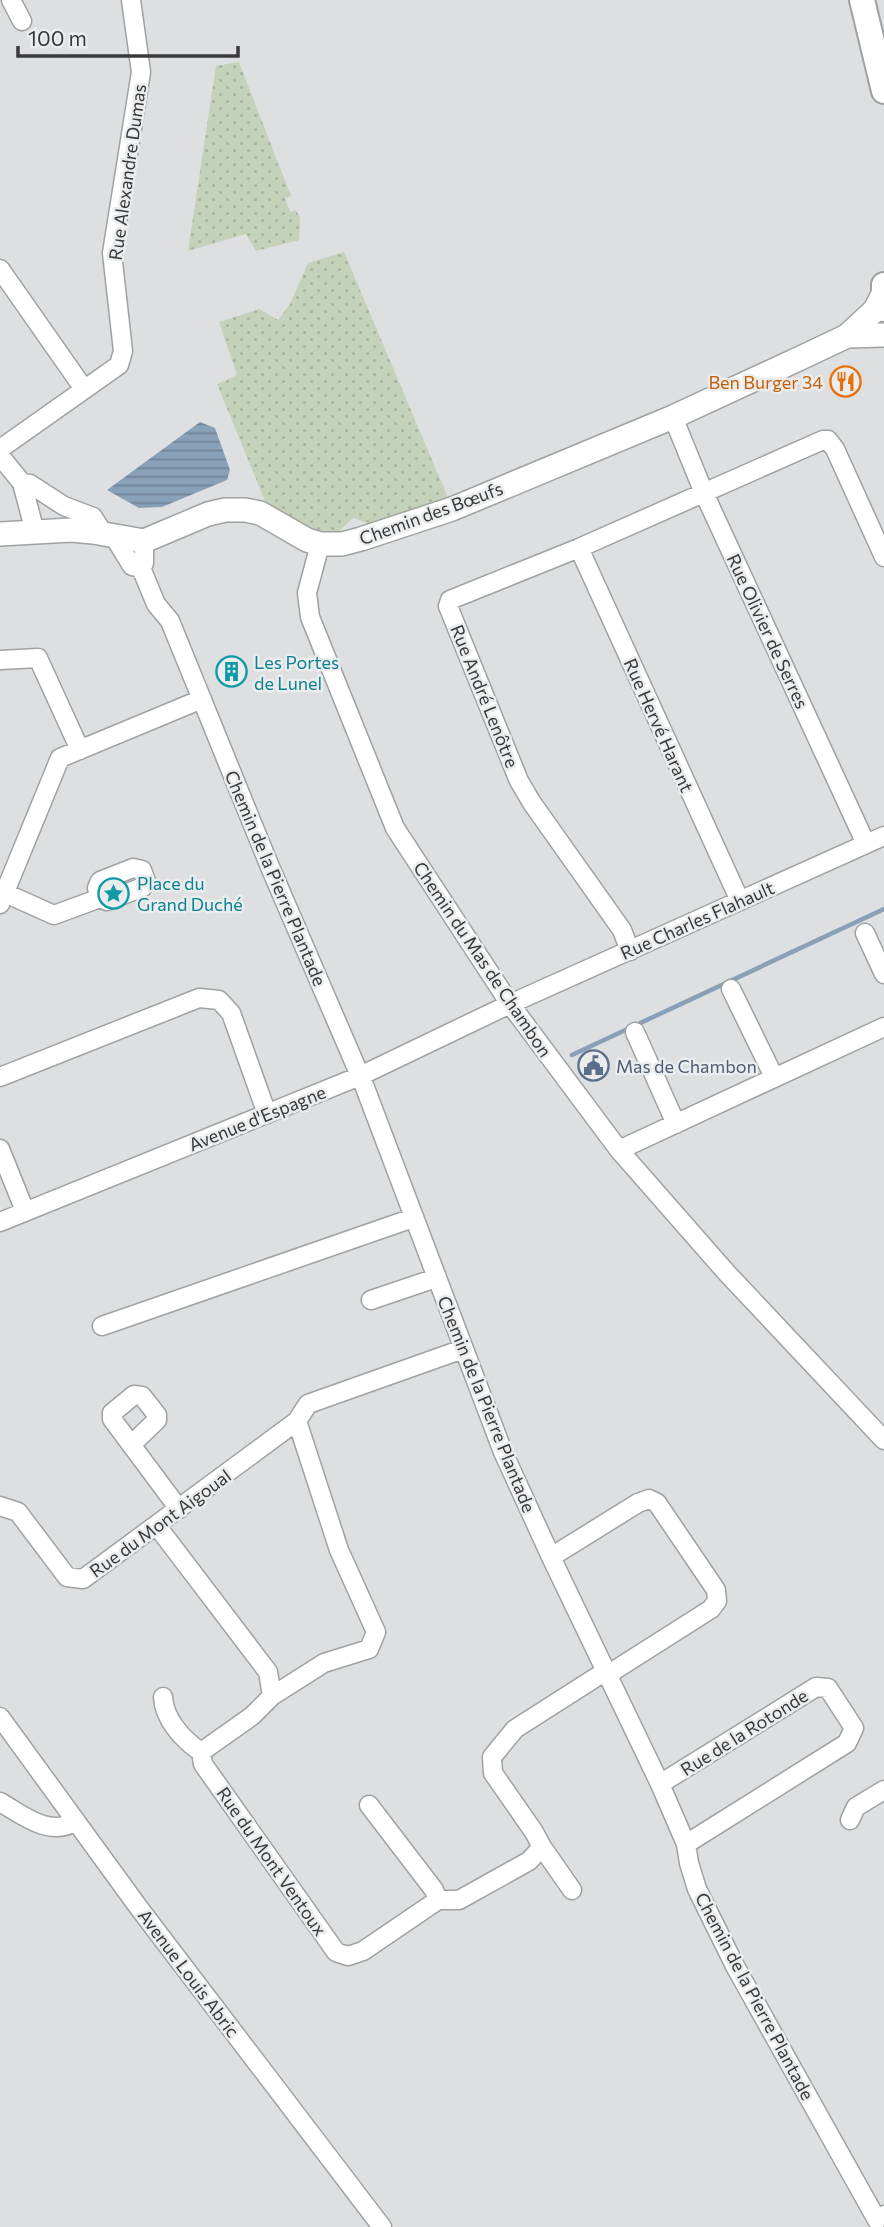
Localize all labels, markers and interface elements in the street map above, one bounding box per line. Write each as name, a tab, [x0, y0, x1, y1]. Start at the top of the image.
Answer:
scale bar	[18, 14, 238, 58]
text: 100 m	[28, 25, 87, 50]
street label: Rue Alexandre Dumas	[104, 83, 150, 261]
restaurant icon: Ben Burger 34	[829, 365, 863, 399]
place label: Ben Burger 34	[708, 371, 823, 393]
street label: Chemin des Bœufs	[356, 477, 506, 549]
street label: Rue Olivier de Serres	[723, 550, 813, 712]
street label: Rue André Lenôtre	[446, 621, 524, 771]
place label: Les Portes de Lunel	[254, 651, 339, 694]
building icon: Les Portes de Lunel	[214, 655, 248, 689]
street label: Rue Hervé Harant	[620, 655, 698, 795]
street label: Chemin de la Pierre Plantade	[221, 767, 331, 989]
street label: Chemin du Mas de Chambon	[409, 857, 557, 1061]
place label: Place du Grand Duché	[137, 872, 243, 915]
place icon: Place du Grand Duché	[97, 876, 131, 910]
street label: Rue Charles Flahault	[617, 876, 777, 964]
public building icon: Mas de Chambon	[576, 1049, 610, 1083]
place label: Mas de Chambon	[616, 1055, 757, 1077]
street label: Avenue d'Espagne	[185, 1080, 329, 1156]
street label: Chemin de la Pierre Plantade	[433, 1292, 541, 1516]
street label: Rue du Mont Aigoual	[85, 1464, 235, 1582]
street label: Rue de la Rotonde	[676, 1684, 812, 1780]
street label: Rue du Mont Ventoux	[212, 1782, 332, 1940]
street label: Chemin de la Pierre Plantade	[691, 1889, 819, 2103]
street label: Avenue Louis Abric	[134, 1905, 244, 2041]

